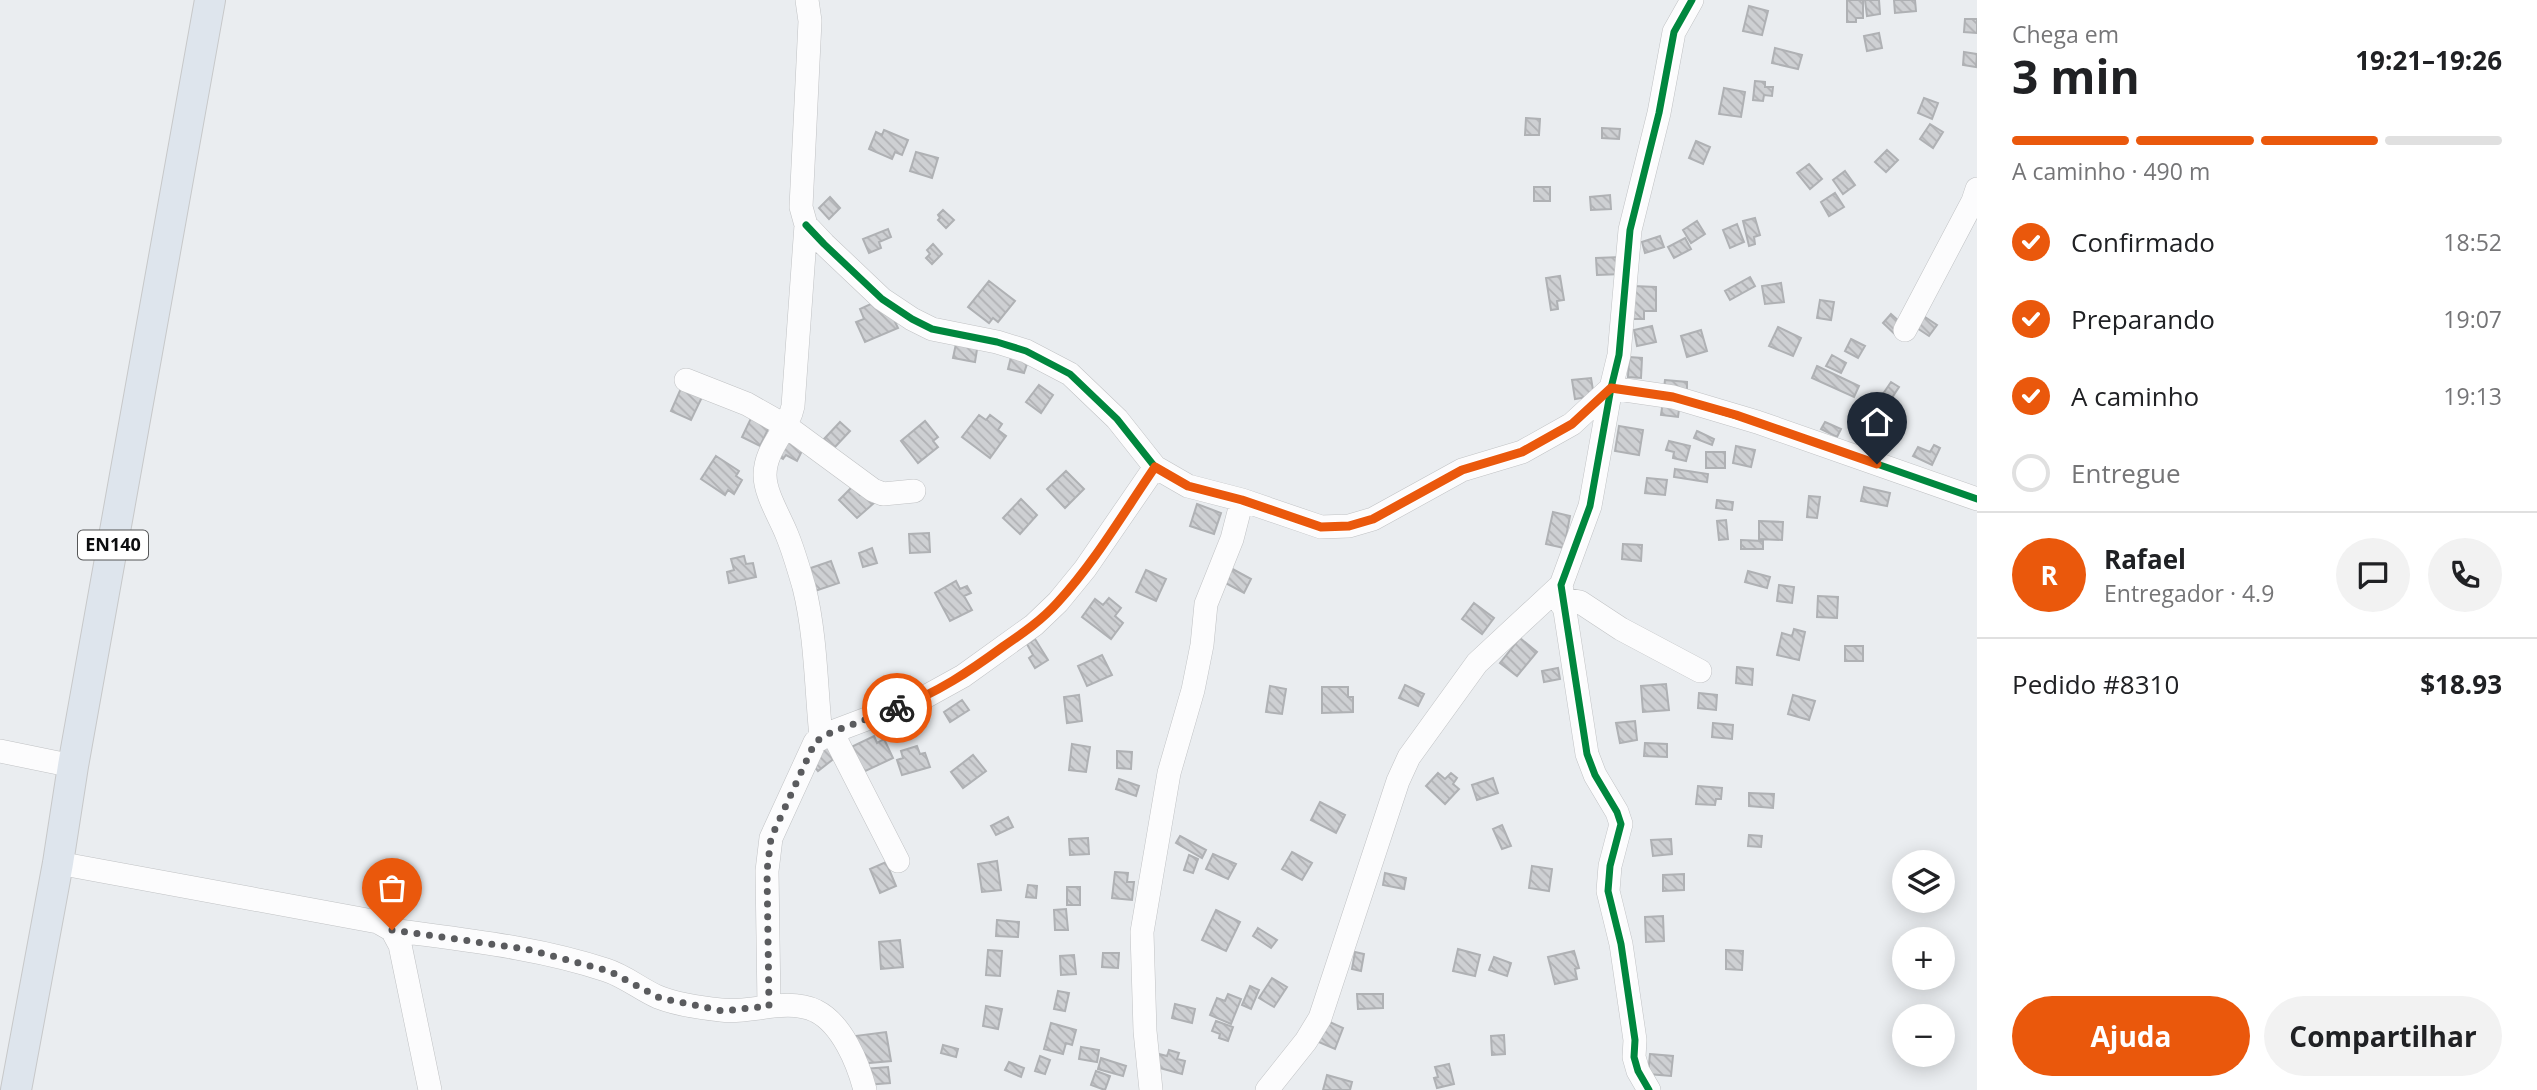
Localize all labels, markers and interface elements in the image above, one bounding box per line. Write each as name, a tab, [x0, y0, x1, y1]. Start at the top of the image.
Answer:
text: Chega em	[2012, 18, 2119, 50]
text: 19:21–19:26	[2355, 42, 2502, 78]
text: 3 min	[2012, 45, 2140, 107]
text: A caminho · 490 m	[2012, 155, 2210, 187]
icon: check	[2012, 223, 2050, 261]
text: Confirmado	[2071, 224, 2215, 260]
text: 18:52	[2443, 226, 2502, 258]
icon: check	[2012, 300, 2050, 338]
text: Preparando	[2071, 301, 2215, 337]
text: 19:07	[2443, 303, 2502, 335]
icon: check	[2012, 377, 2050, 415]
text: A caminho	[2071, 378, 2199, 414]
text: 19:13	[2443, 380, 2502, 412]
pin	[1847, 392, 1907, 464]
icon: home	[1858, 403, 1896, 441]
text: Entregue	[2071, 455, 2181, 491]
road number: EN140	[78, 530, 148, 560]
button: chat	[2336, 538, 2410, 612]
button: phone	[2428, 538, 2502, 612]
text: Rafael	[2104, 541, 2186, 577]
text: R	[2040, 557, 2058, 593]
text: Entregador · 4.9	[2104, 577, 2274, 609]
text: Pedido #8310	[2012, 666, 2179, 702]
text: $18.93	[2420, 666, 2502, 702]
courier	[862, 673, 932, 743]
icon: bike	[878, 689, 916, 727]
map controls	[1892, 850, 1955, 1067]
button: layers	[1892, 850, 1955, 913]
pin	[362, 858, 422, 930]
icon: bag	[373, 869, 411, 907]
button: +	[1892, 927, 1955, 990]
button: Ajuda	[2012, 996, 2250, 1076]
button: Compartilhar	[2264, 996, 2502, 1076]
button: −	[1892, 1004, 1955, 1067]

